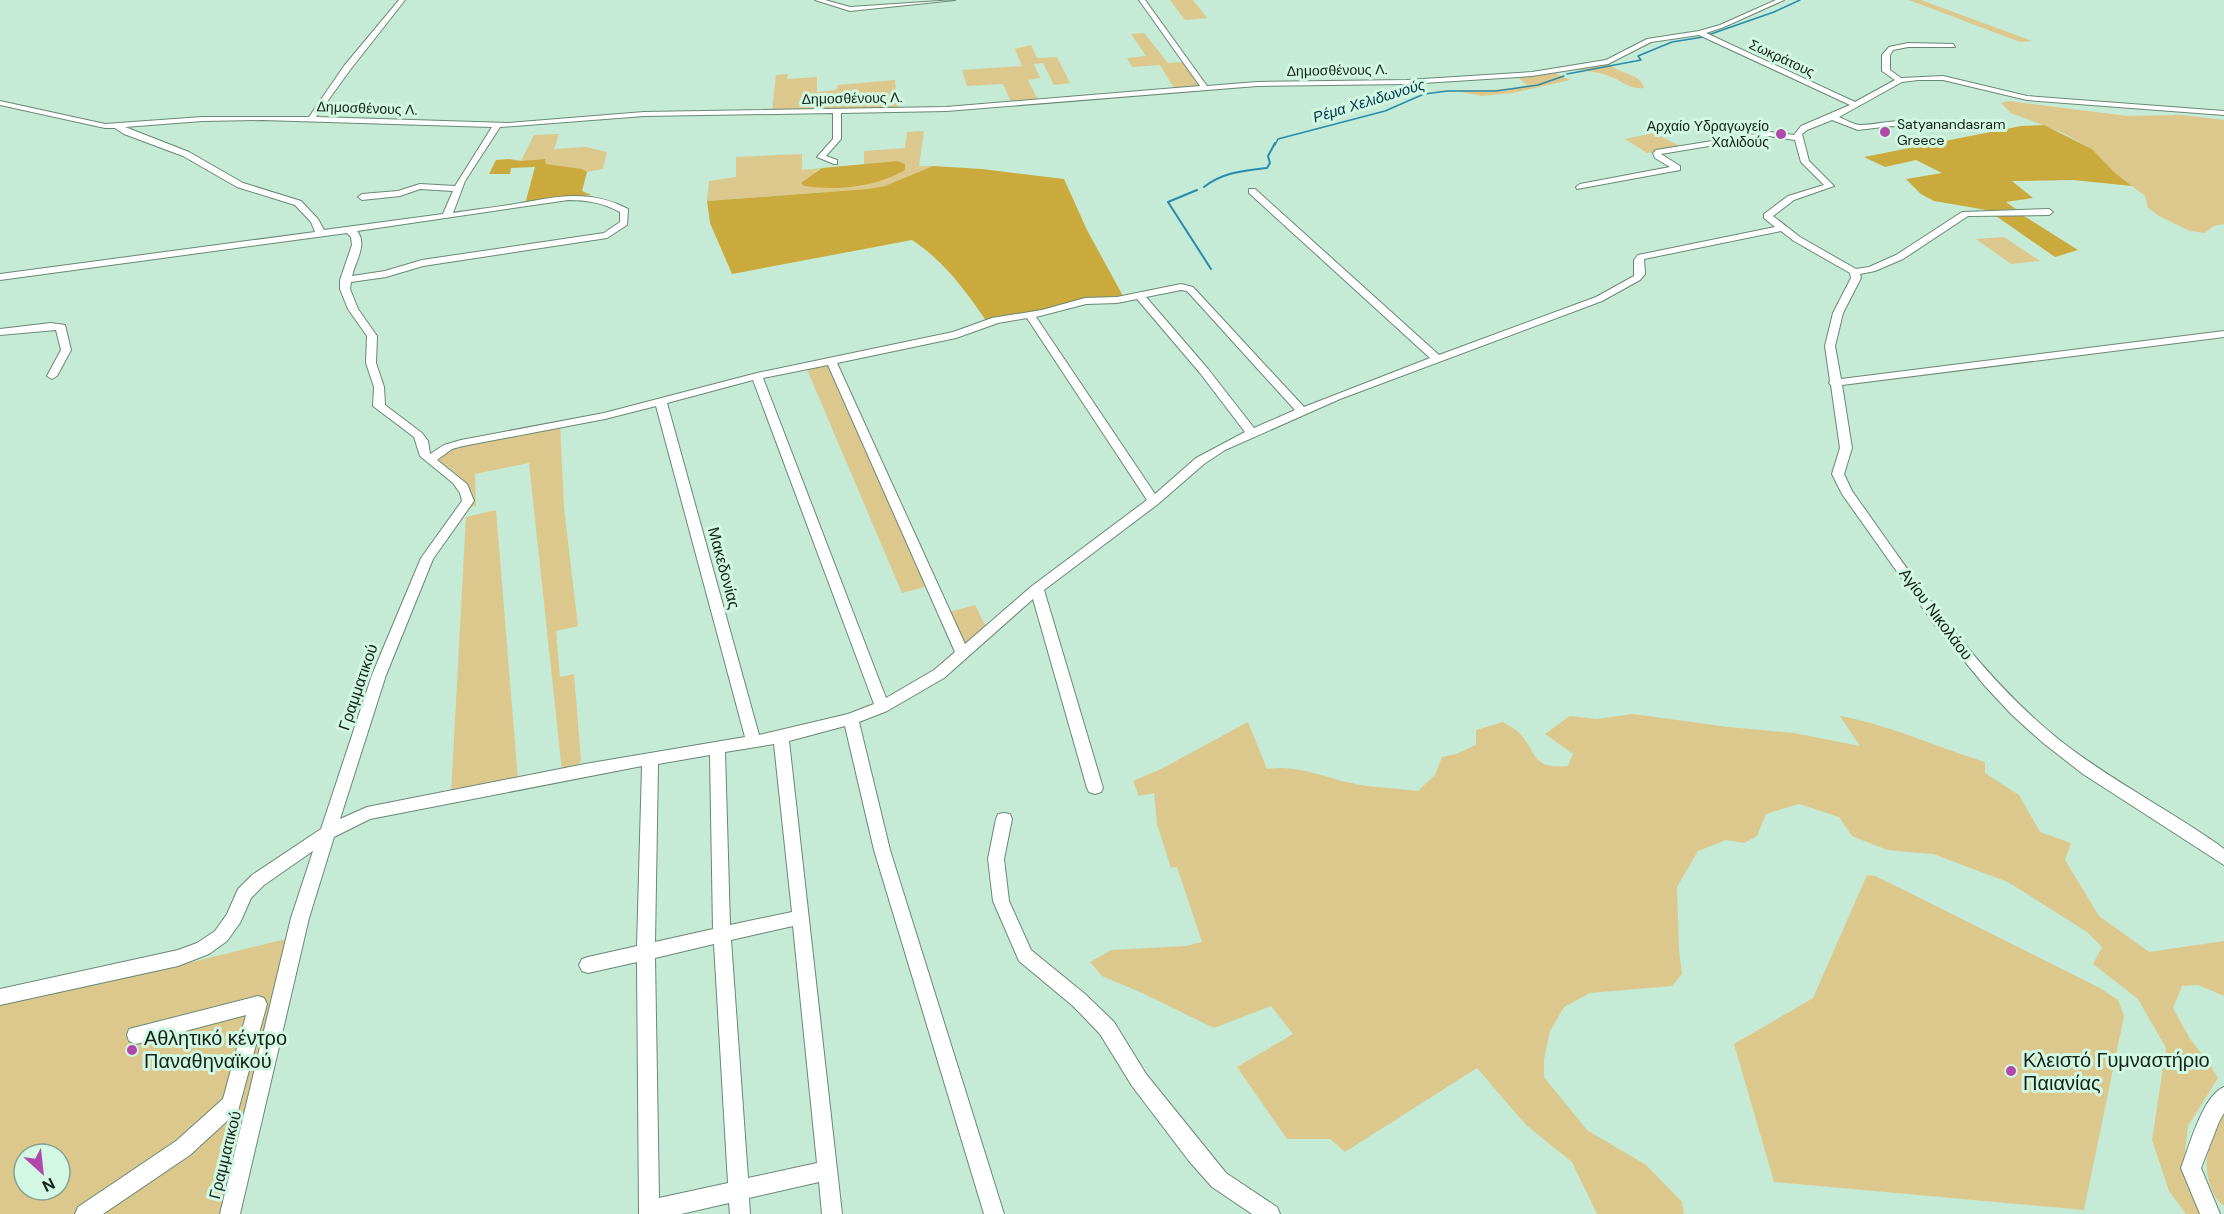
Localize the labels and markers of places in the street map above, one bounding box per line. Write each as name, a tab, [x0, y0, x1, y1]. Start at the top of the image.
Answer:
place label: Satyanandasram Greece	[1897, 115, 2005, 149]
place label: Αρχαίο Υδραγωγείο Χαλιδούς	[1647, 117, 1769, 151]
marker: Satyanandasram Greece	[1878, 125, 1892, 139]
marker: Αρχαίο Υδραγωγείο Χαλιδούς	[1774, 127, 1788, 141]
place label: Αθλητικό κέντρο Παναθηναϊκού	[144, 1025, 287, 1074]
marker: Αθλητικό κέντρο Παναθηναϊκού	[125, 1043, 139, 1057]
place label: Κλειστό Γυμναστήριο Παιανίας	[2023, 1047, 2210, 1096]
marker: Κλειστό Γυμναστήριο Παιανίας	[2004, 1064, 2018, 1078]

